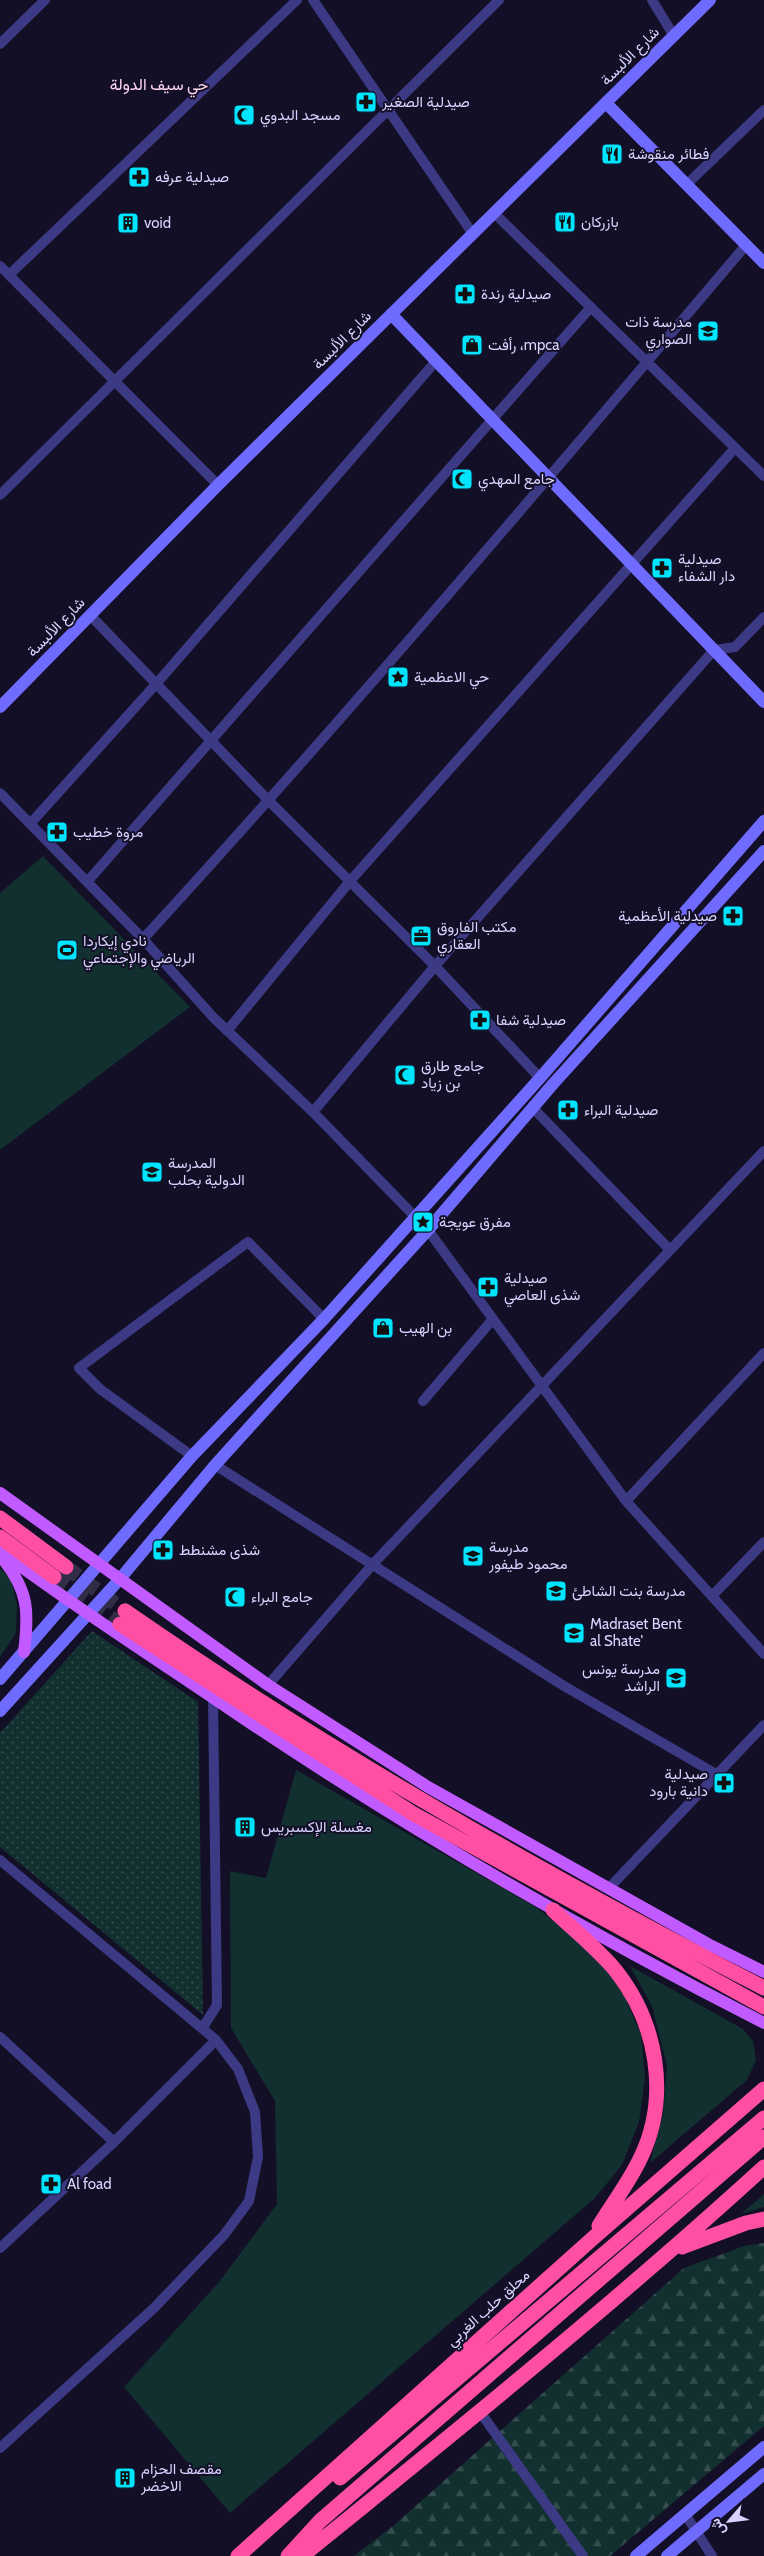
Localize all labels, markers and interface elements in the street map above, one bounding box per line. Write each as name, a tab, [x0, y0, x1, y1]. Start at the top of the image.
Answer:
street label: شارع الألبسة	[597, 23, 665, 90]
district label: حي سيف الدولة	[110, 75, 208, 98]
pharmacy icon: صيدلية الصغير	[354, 90, 378, 114]
place label: صيدلية الصغير	[381, 93, 470, 111]
mosque icon: مسجد البدوي	[232, 103, 256, 127]
place label: مسجد البدوي	[260, 106, 340, 128]
restaurant icon: فطائر منقوشة	[600, 142, 624, 166]
place label: فطائر منقوشة	[628, 145, 710, 163]
pharmacy icon: صيدلية عرفه	[127, 165, 151, 189]
place label: صيدلية عرفه	[155, 168, 229, 186]
restaurant icon: بازركان	[553, 210, 577, 234]
building icon: void	[116, 211, 140, 235]
place label: بازركان	[581, 213, 619, 231]
place label: void	[144, 214, 171, 232]
pharmacy icon: صيدلية رندة	[453, 282, 477, 306]
place label: صيدلية رندة	[481, 285, 551, 303]
street label: شارع الألبسة	[309, 307, 377, 374]
place label: مدرسة ذات الصواري	[625, 313, 692, 352]
school or university icon: مدرسة ذات الصواري	[696, 319, 720, 343]
shop icon: رأفت ،mpca	[460, 333, 484, 357]
place label: رأفت ،mpca	[488, 336, 560, 354]
mosque icon: جامع المهدي	[450, 467, 474, 491]
place label: جامع المهدي	[478, 470, 555, 492]
place label: صيدلية دار الشفاء	[678, 550, 735, 585]
pharmacy icon: صيدلية دار الشفاء	[650, 556, 674, 580]
street label: شارع الألبسة	[23, 593, 90, 662]
place icon: حي الاعظمية	[386, 665, 410, 689]
place label: حي الاعظمية	[414, 668, 489, 690]
pharmacy icon: مروة خطيب	[45, 820, 69, 844]
place label: مروة خطيب	[73, 823, 143, 841]
pharmacy icon: صيدلية الأعظمية	[721, 904, 745, 928]
place label: صيدلية الأعظمية	[618, 907, 717, 925]
place label: مكتب الفاروق العقاري	[437, 918, 517, 957]
office icon: مكتب الفاروق العقاري	[409, 924, 433, 948]
place label: نادي إيكاردا الرياضي والإجتماعي	[83, 932, 195, 971]
sports icon: نادي إيكاردا الرياضي والإجتماعي	[55, 938, 79, 962]
pharmacy icon: صيدلية شفا	[468, 1008, 492, 1032]
place label: صيدلية شفا	[496, 1011, 566, 1029]
place label: جامع طارق بن زياد	[421, 1057, 484, 1093]
mosque icon: جامع طارق بن زياد	[393, 1063, 417, 1087]
pharmacy icon: صيدلية البراء	[556, 1098, 580, 1122]
place label: صيدلية البراء	[584, 1101, 658, 1119]
place label: المدرسة الدولية بحلب	[168, 1154, 245, 1189]
school or university icon: المدرسة الدولية بحلب	[140, 1160, 164, 1184]
place icon: مفرق عويجة	[411, 1210, 435, 1234]
place label: مفرق عويجة	[439, 1213, 511, 1231]
place label: صيدلية شذى العاصي	[504, 1269, 581, 1308]
pharmacy icon: صيدلية شذى العاصي	[476, 1275, 500, 1299]
shop icon: بن الهيب	[371, 1316, 395, 1340]
place label: بن الهيب	[399, 1319, 452, 1338]
pharmacy icon: شذى مشنطط	[151, 1538, 175, 1562]
place label: مدرسة محمود طيفور	[488, 1538, 568, 1573]
place label: شذى مشنطط	[179, 1541, 260, 1560]
school or university icon: مدرسة محمود طيفور	[461, 1544, 485, 1568]
school or university icon: مدرسة بنت الشاطئ	[544, 1579, 568, 1603]
place label: مدرسة بنت الشاطئ	[572, 1582, 686, 1601]
mosque icon: جامع البراء	[223, 1585, 247, 1609]
place label: جامع البراء	[251, 1588, 313, 1608]
place label: Madraset Bent al Shate'	[590, 1615, 682, 1650]
school or university icon: Madraset Bent al Shate'	[562, 1621, 586, 1645]
place label: مدرسة يونس الراشد	[582, 1660, 660, 1695]
school or university icon: مدرسة يونس الراشد	[664, 1666, 688, 1690]
place label: صيدلية دانية بارود	[649, 1765, 708, 1800]
pharmacy icon: صيدلية دانية بارود	[712, 1771, 736, 1795]
building icon: مغسلة الإكسبريس	[233, 1815, 257, 1839]
place label: مغسلة الإكسبريس	[261, 1818, 372, 1837]
pharmacy icon: Al foad	[39, 2172, 63, 2196]
place label: Al foad	[67, 2175, 112, 2193]
street label: محلق حلب الغربي	[443, 2266, 536, 2353]
place label: مقصف الحزام الاخضر	[140, 2460, 222, 2495]
building icon: مقصف الحزام الاخضر	[113, 2466, 137, 2490]
north arrow	[704, 2496, 754, 2546]
text: ش	[706, 2515, 729, 2539]

